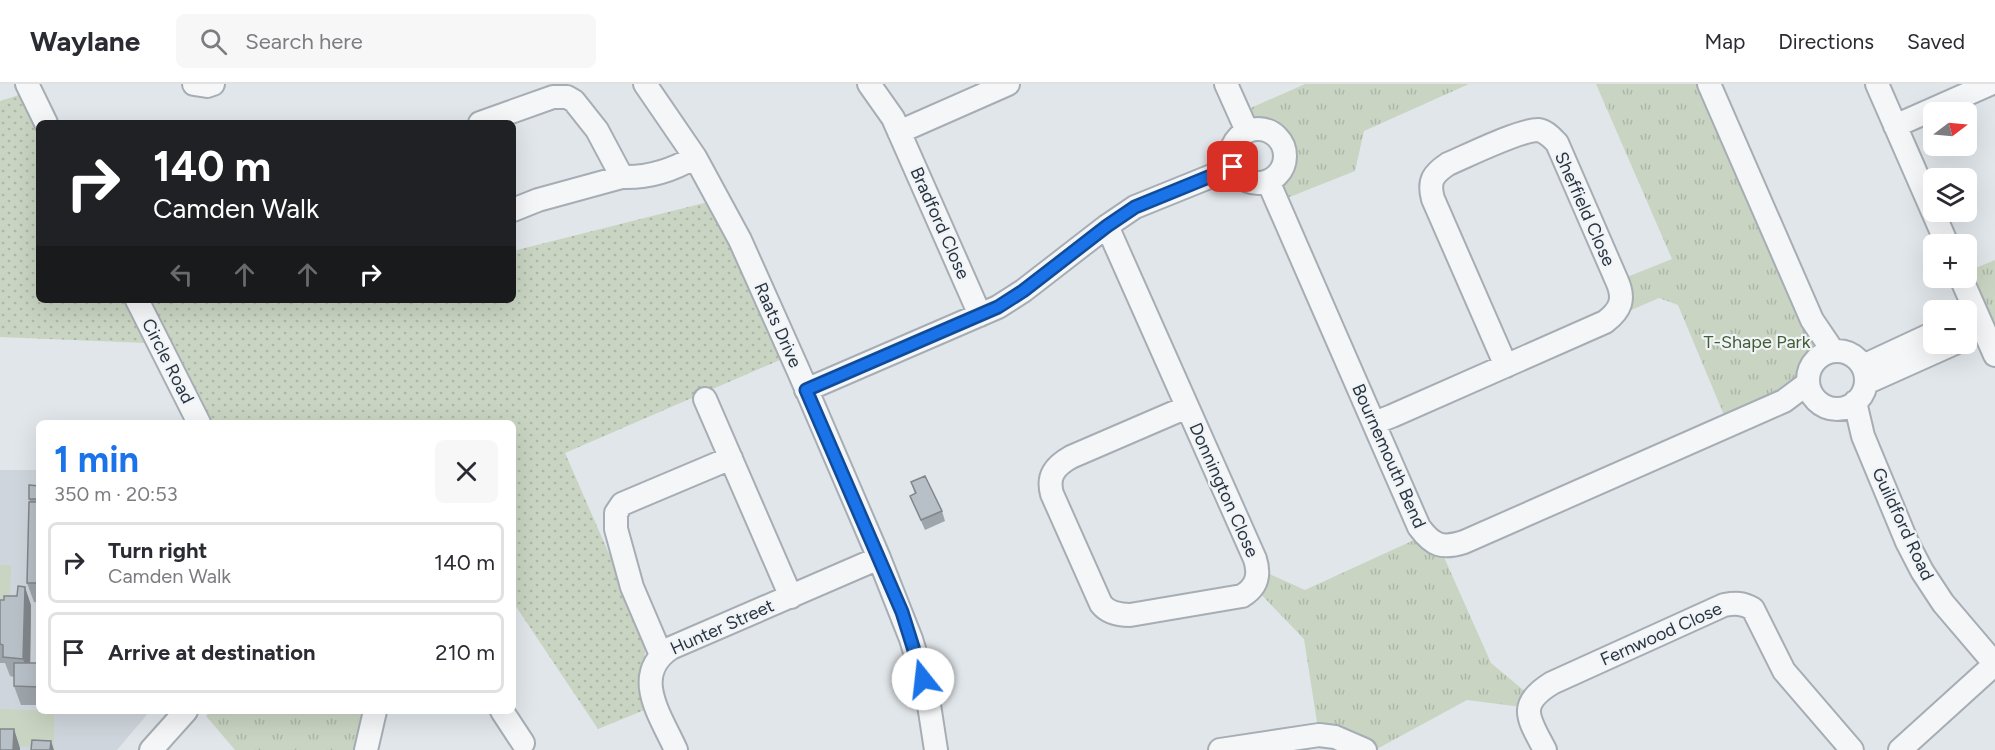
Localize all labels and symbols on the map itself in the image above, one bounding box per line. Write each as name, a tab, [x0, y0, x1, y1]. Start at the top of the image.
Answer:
north arrow	[1923, 102, 1977, 156]
pin	[1207, 141, 1258, 192]
street label: Sheffield Close	[1550, 148, 1620, 270]
street label: Bradford Close	[905, 163, 975, 283]
street label: Raats Drive	[749, 279, 807, 371]
street label: Circle Road	[137, 315, 199, 407]
park label: T-Shape Park	[1704, 331, 1811, 353]
street label: Bournemouth Bend	[1347, 380, 1431, 532]
street label: Donnington Close	[1184, 419, 1264, 561]
street label: Guildford Road	[1867, 464, 1939, 584]
street label: Hunter Street	[667, 594, 777, 660]
street label: Fernwood Close	[1597, 597, 1725, 671]
position arrow	[891, 647, 955, 711]

